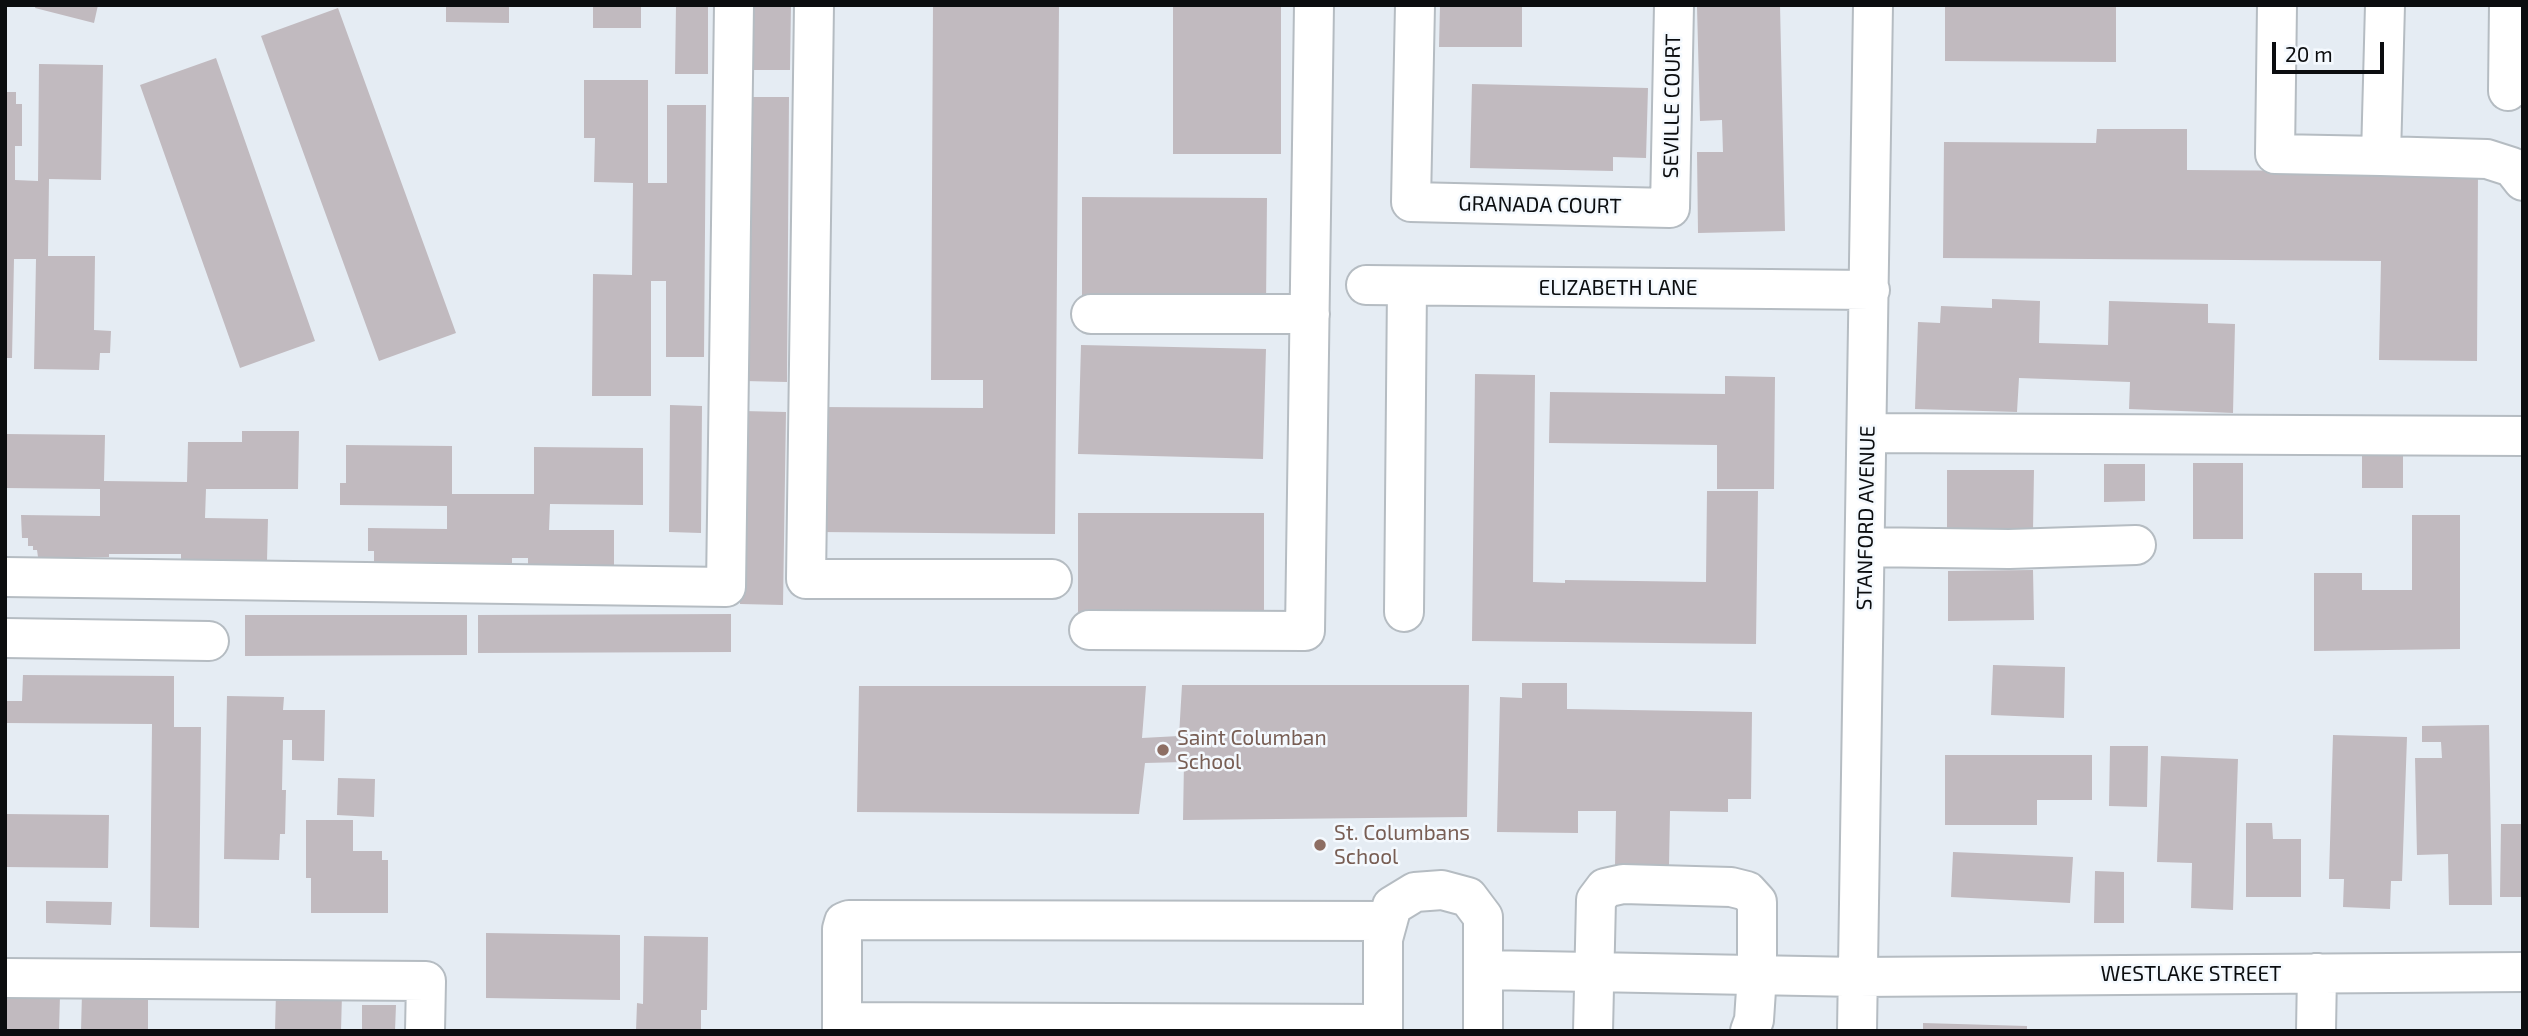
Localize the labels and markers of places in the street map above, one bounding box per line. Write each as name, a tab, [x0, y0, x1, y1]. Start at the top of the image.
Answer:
place label: Saint Columban School	[1177, 725, 1327, 775]
marker: Saint Columban School	[1155, 742, 1171, 758]
place label: St. Columbans School	[1334, 820, 1470, 870]
marker: St. Columbans School	[1312, 837, 1328, 853]

